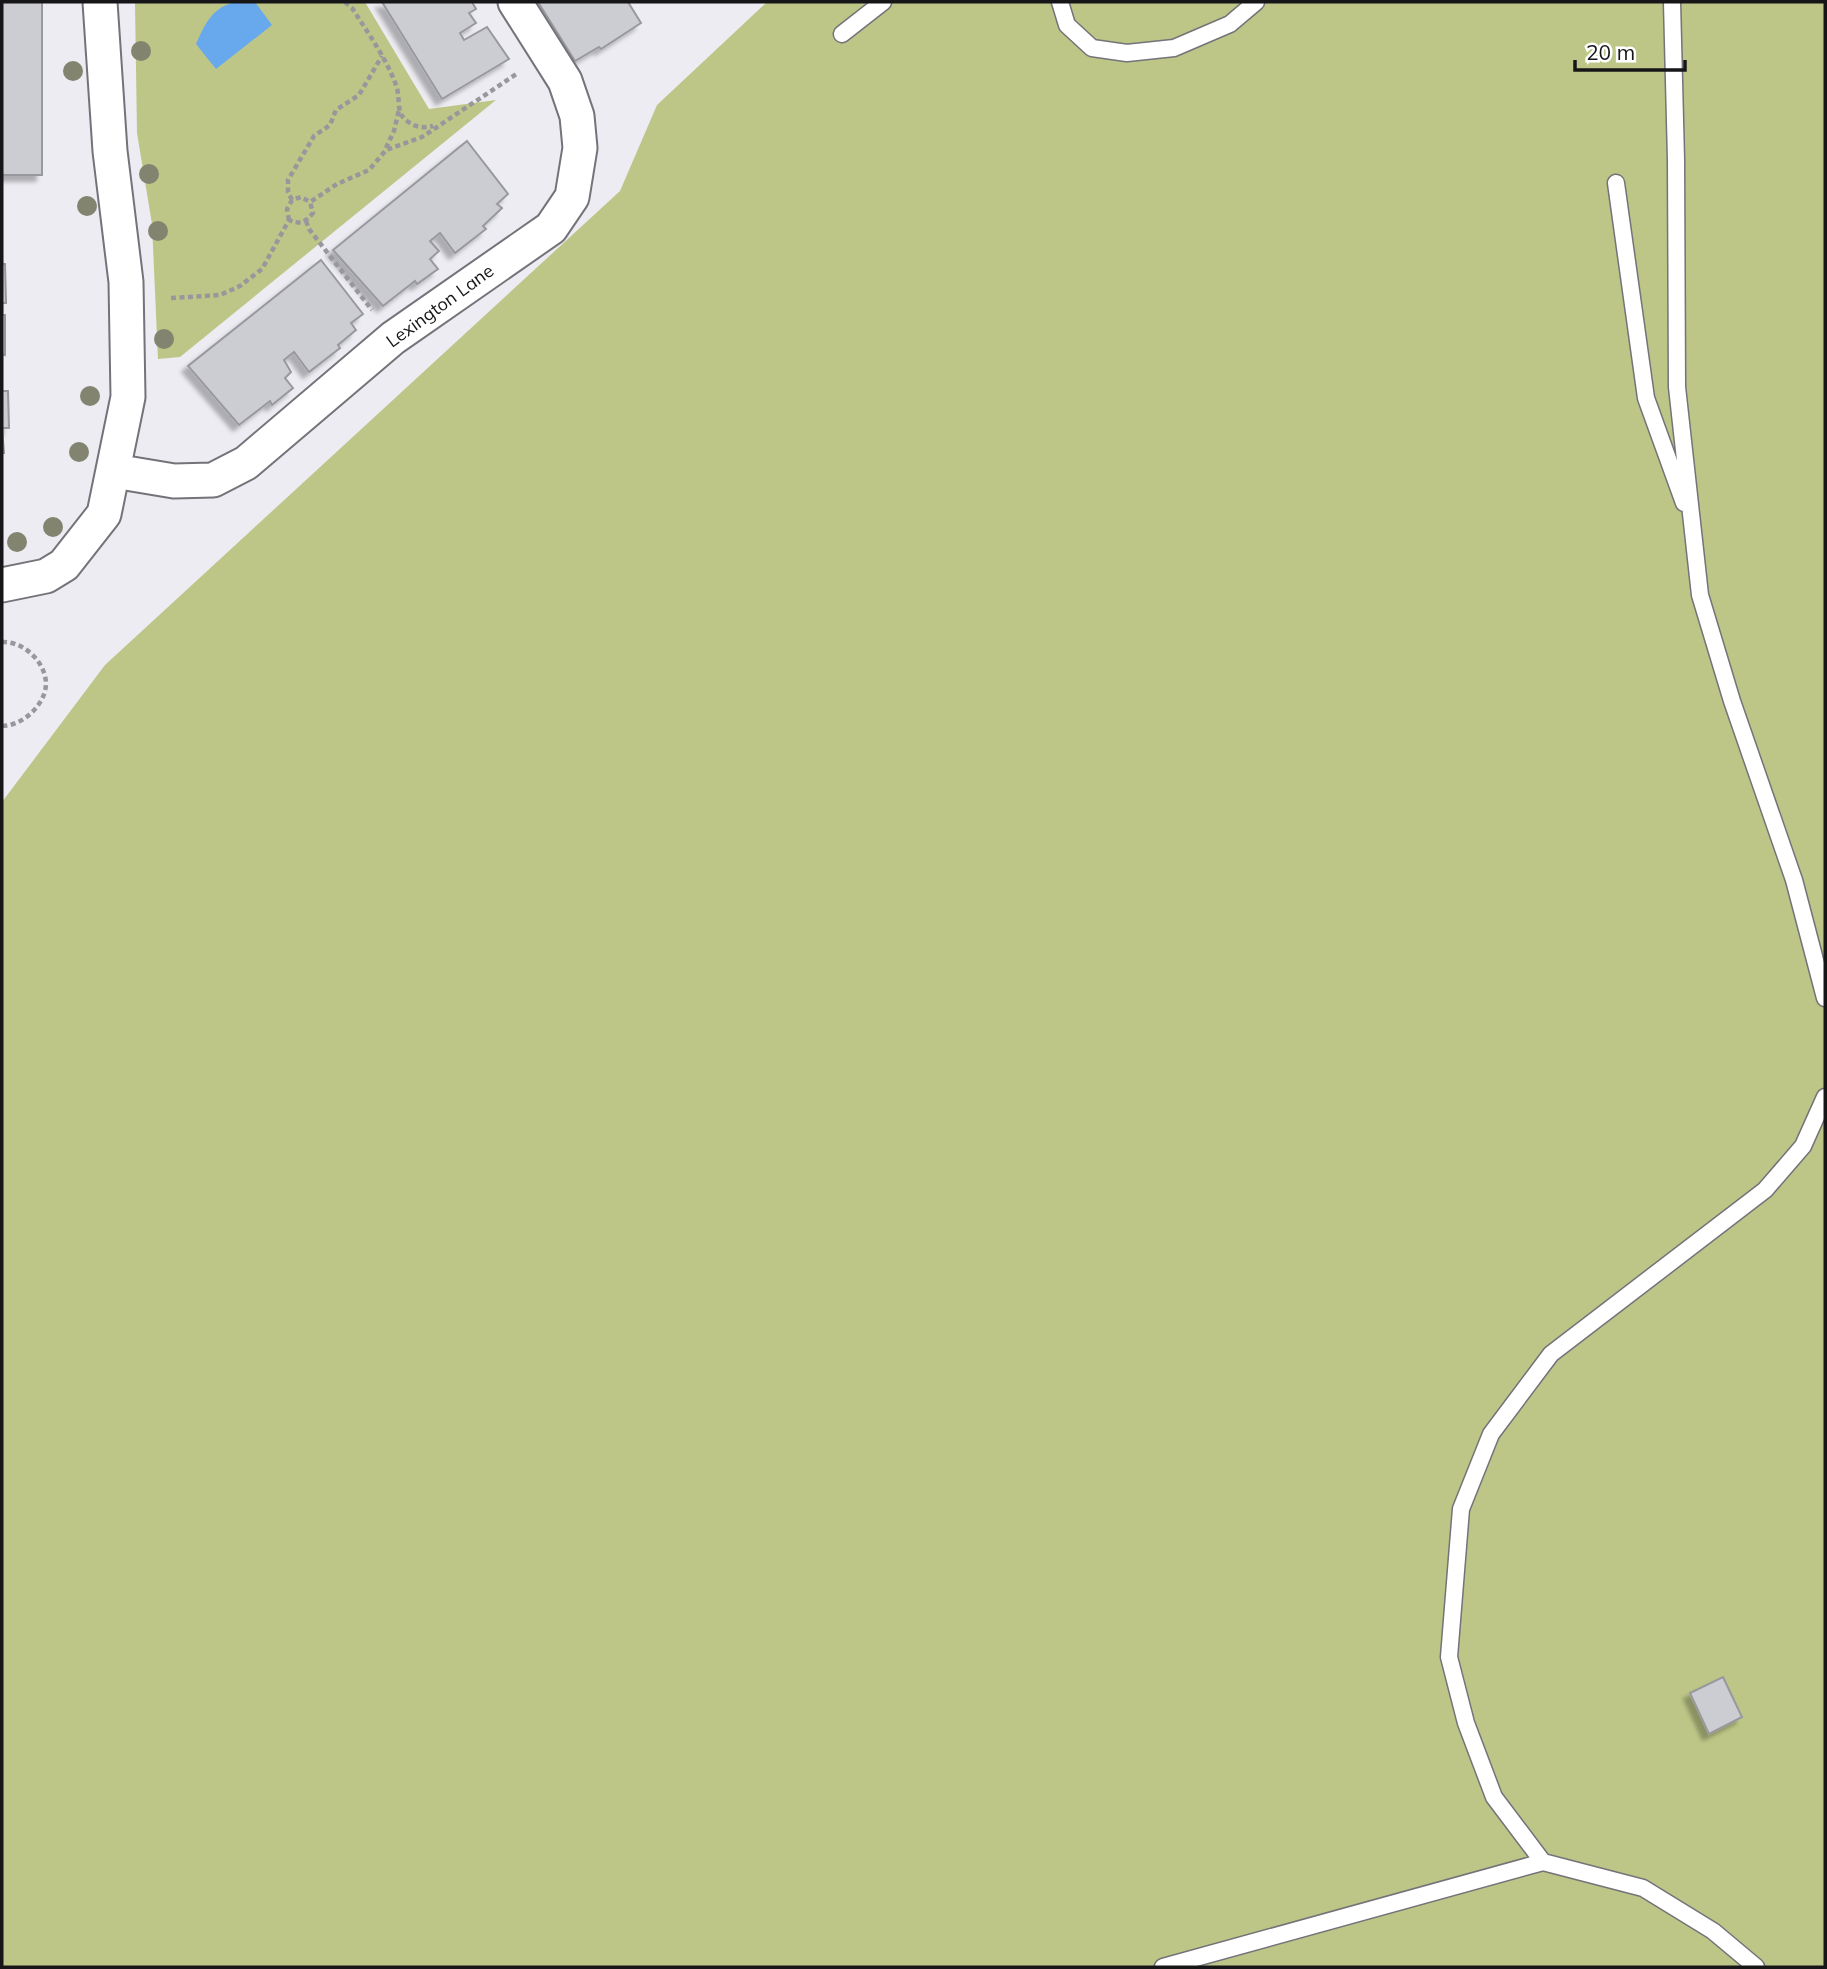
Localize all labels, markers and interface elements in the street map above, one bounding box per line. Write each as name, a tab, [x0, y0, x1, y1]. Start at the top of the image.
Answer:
scale bar	[1575, 28, 1685, 72]
text: 20 m	[1586, 39, 1635, 65]
street label: Lexington Lane	[381, 259, 498, 352]

